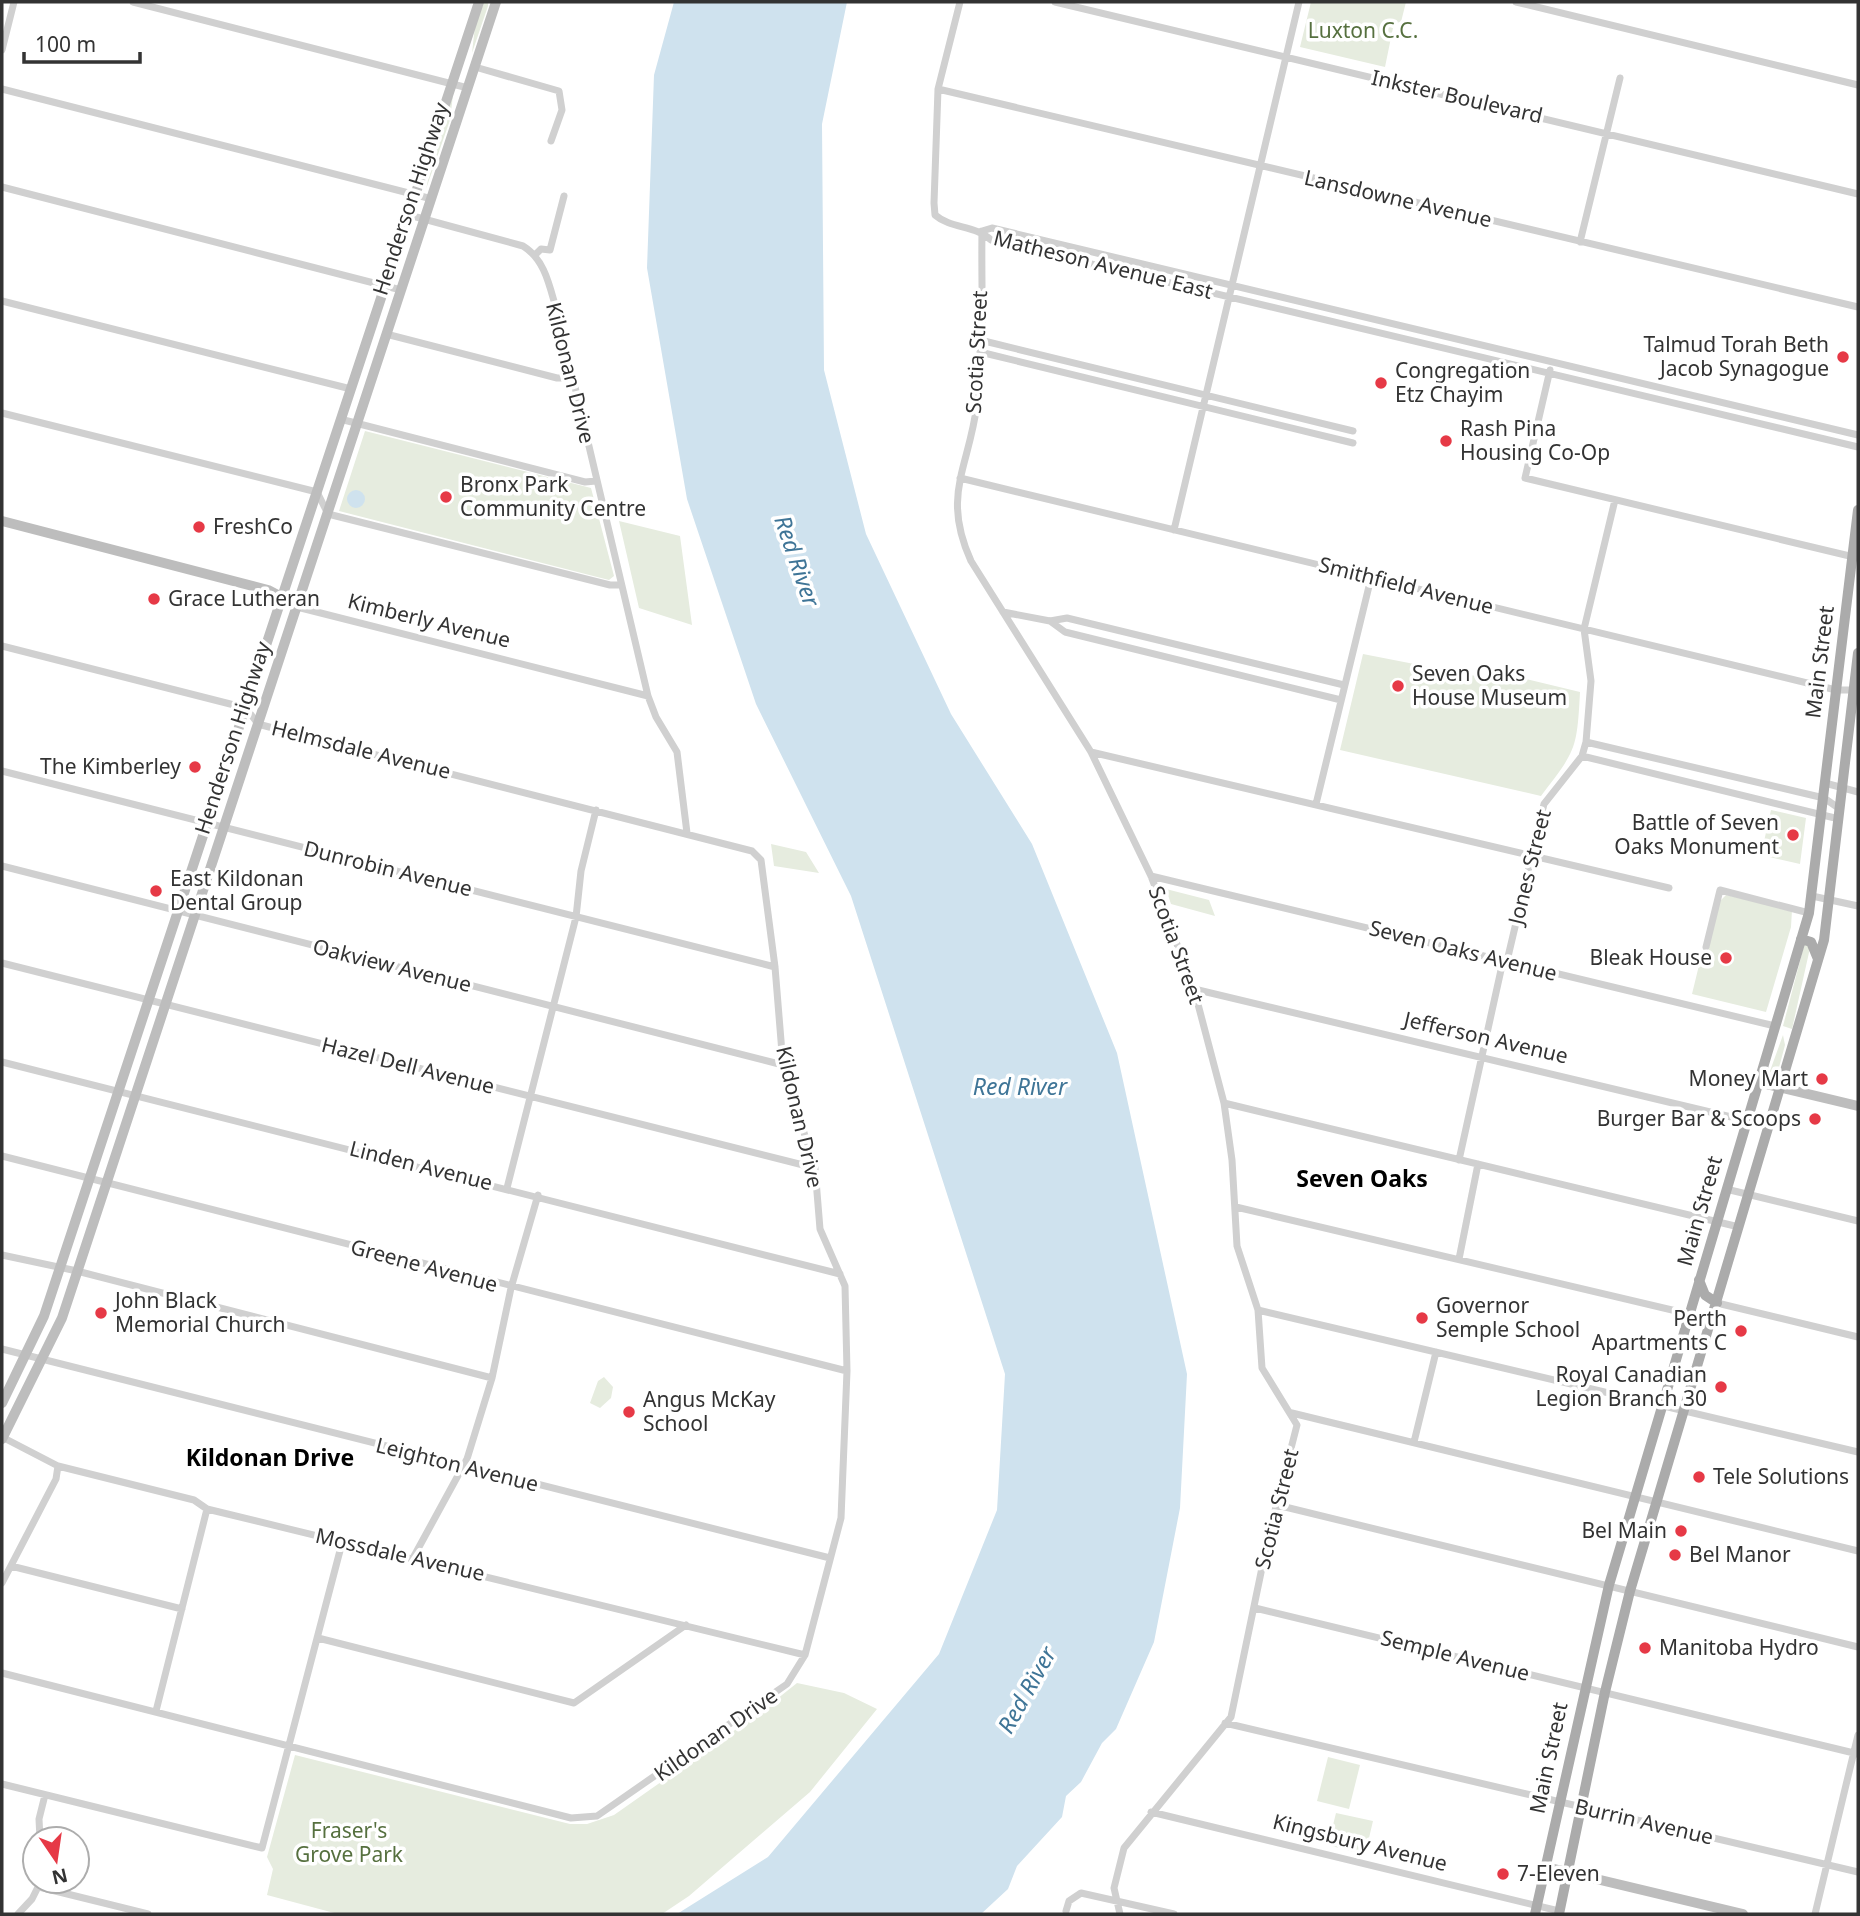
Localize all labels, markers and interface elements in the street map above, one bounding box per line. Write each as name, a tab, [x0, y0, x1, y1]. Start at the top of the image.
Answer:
park label: Luxton C.C.	[1308, 16, 1418, 44]
scale bar	[24, 21, 140, 65]
text: 100 m	[35, 30, 96, 58]
street label: Inkster Boulevard	[1369, 63, 1546, 129]
street label: Henderson Highway	[366, 99, 454, 299]
street label: Lansdowne Avenue	[1302, 163, 1495, 233]
street label: Matheson Avenue East	[991, 223, 1216, 305]
street label: Scotia Street	[959, 289, 993, 414]
street label: Kildonan Drive	[540, 299, 602, 446]
place label: Talmud Torah Beth Jacob Synagogue	[1643, 330, 1829, 382]
marker: Talmud Torah Beth Jacob Synagogue	[1835, 349, 1851, 365]
place label: Congregation Etz Chayim	[1395, 356, 1530, 408]
marker: Congregation Etz Chayim	[1373, 375, 1389, 391]
place label: Rash Pina Housing Co-Op	[1460, 414, 1610, 466]
marker: Rash Pina Housing Co-Op	[1438, 433, 1454, 449]
place label: Bronx Park Community Centre	[460, 470, 646, 522]
marker: Bronx Park Community Centre	[438, 489, 454, 505]
water label: Red River	[767, 511, 829, 611]
place label: FreshCo	[213, 512, 293, 540]
marker: FreshCo	[191, 519, 207, 535]
street label: Smithfield Avenue	[1316, 550, 1497, 620]
place label: Grace Lutheran	[168, 584, 320, 612]
street label: Kimberly Avenue	[345, 586, 514, 654]
marker: Grace Lutheran	[146, 591, 162, 607]
street label: Main Street	[1798, 604, 1840, 720]
street label: Henderson Highway	[188, 638, 276, 838]
place label: Seven Oaks House Museum	[1412, 659, 1567, 711]
marker: Seven Oaks House Museum	[1390, 678, 1406, 694]
street label: Helmsdale Avenue	[269, 713, 454, 785]
place label: The Kimberley	[40, 752, 181, 780]
marker: The Kimberley	[187, 759, 203, 775]
street label: Jones Street	[1501, 806, 1557, 929]
place label: Battle of Seven Oaks Monument	[1614, 808, 1779, 860]
marker: Battle of Seven Oaks Monument	[1785, 827, 1801, 843]
street label: Dunrobin Avenue	[301, 834, 475, 903]
place label: East Kildonan Dental Group	[170, 864, 304, 916]
street label: Scotia Street	[1143, 882, 1211, 1008]
marker: East Kildonan Dental Group	[148, 883, 164, 899]
street label: Seven Oaks Avenue	[1366, 913, 1560, 987]
street label: Oakview Avenue	[310, 932, 475, 998]
place label: Bleak House	[1589, 943, 1712, 971]
marker: Bleak House	[1718, 950, 1734, 966]
street label: Jefferson Avenue	[1400, 1004, 1571, 1070]
street label: Hazel Dell Avenue	[319, 1030, 498, 1100]
street label: Kildonan Drive	[770, 1043, 830, 1190]
place label: Money Mart	[1689, 1064, 1808, 1092]
water label: Red River	[973, 1070, 1068, 1102]
marker: Money Mart	[1814, 1071, 1830, 1087]
place label: Burger Bar & Scoops	[1597, 1104, 1801, 1132]
marker: Burger Bar & Scoops	[1807, 1111, 1823, 1127]
street label: Linden Avenue	[347, 1134, 496, 1196]
street label: Main Street	[1670, 1152, 1728, 1269]
district label: Seven Oaks	[1296, 1162, 1428, 1194]
street label: Greene Avenue	[348, 1232, 501, 1298]
place label: John Black Memorial Church	[113, 1286, 286, 1338]
place label: Governor Semple School	[1436, 1291, 1580, 1343]
place label: Perth Apartments C	[1592, 1304, 1727, 1356]
marker: John Black Memorial Church	[93, 1305, 109, 1321]
marker: Governor Semple School	[1414, 1310, 1430, 1326]
marker: Perth Apartments C	[1733, 1323, 1749, 1339]
place label: Royal Canadian Legion Branch 30	[1535, 1360, 1707, 1412]
marker: Royal Canadian Legion Branch 30	[1713, 1379, 1729, 1395]
place label: Angus McKay School	[643, 1385, 776, 1437]
marker: Angus McKay School	[621, 1404, 637, 1420]
street label: Leighton Avenue	[373, 1430, 541, 1498]
district label: Kildonan Drive	[186, 1441, 354, 1473]
street label: Scotia Street	[1248, 1445, 1305, 1572]
place label: Tele Solutions	[1713, 1462, 1849, 1490]
marker: Tele Solutions	[1691, 1469, 1707, 1485]
place label: Bel Main	[1581, 1516, 1667, 1544]
street label: Mossdale Avenue	[313, 1521, 488, 1587]
marker: Bel Main	[1673, 1523, 1689, 1539]
place label: Bel Manor	[1689, 1540, 1791, 1568]
marker: Bel Manor	[1667, 1547, 1683, 1563]
street label: Semple Avenue	[1378, 1623, 1533, 1687]
place label: Manitoba Hydro	[1659, 1633, 1819, 1661]
water label: Red River	[989, 1640, 1063, 1739]
marker: Manitoba Hydro	[1637, 1640, 1653, 1656]
street label: Kildonan Drive	[648, 1681, 783, 1787]
street label: Main Street	[1523, 1699, 1574, 1816]
street label: Burrin Avenue	[1572, 1791, 1716, 1851]
street label: Kingsbury Avenue	[1270, 1807, 1450, 1877]
park label: Fraser's Grove Park	[295, 1816, 404, 1868]
north arrow	[21, 1825, 91, 1895]
place label: 7-Eleven	[1517, 1859, 1600, 1887]
text: N	[49, 1862, 70, 1891]
marker: 7-Eleven	[1495, 1866, 1511, 1882]

